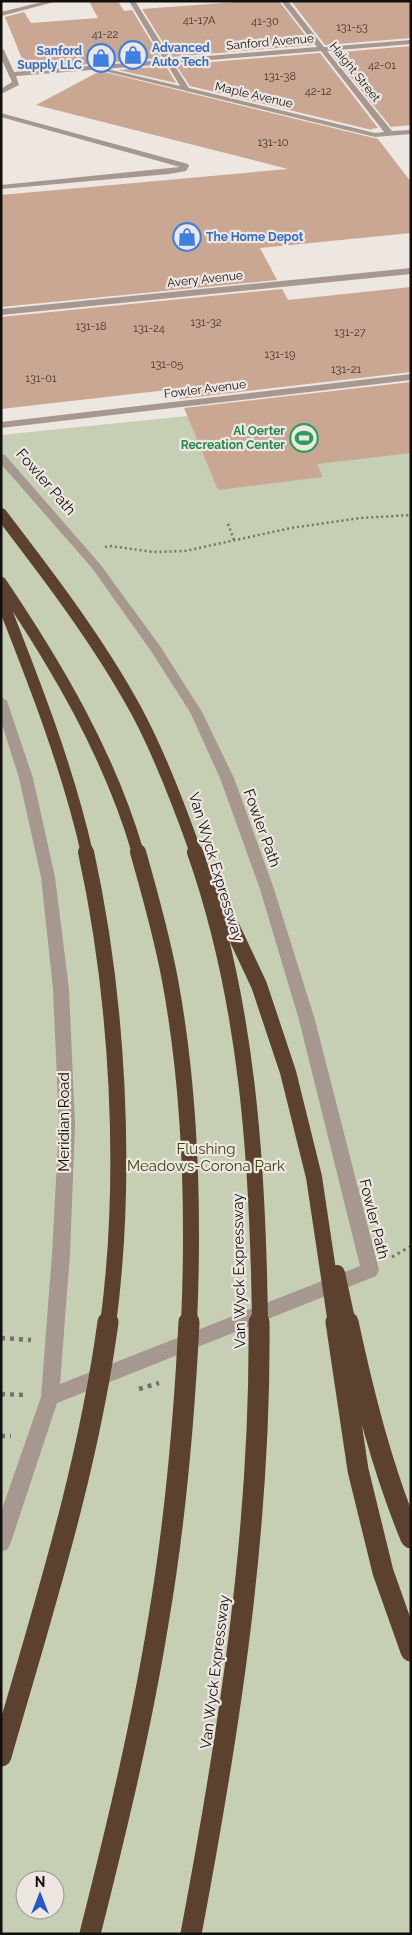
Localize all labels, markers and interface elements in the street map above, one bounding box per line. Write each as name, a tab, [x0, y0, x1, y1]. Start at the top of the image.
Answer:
house number: 41-17A	[183, 14, 216, 27]
house number: 41-30	[251, 15, 279, 28]
house number: 131-53	[336, 21, 368, 34]
house number: 41-22	[92, 28, 119, 41]
street label: Sanford Avenue	[226, 31, 314, 53]
street label: Haight Street	[327, 39, 383, 105]
shop icon: Advanced Auto Tech	[118, 40, 148, 70]
place label: Advanced Auto Tech	[152, 41, 210, 69]
shop icon: Sanford Supply LLC	[86, 43, 116, 73]
place label: Sanford Supply LLC	[17, 44, 82, 72]
house number: 42-01	[368, 59, 396, 72]
house number: 131-38	[264, 70, 296, 83]
street label: Maple Avenue	[214, 79, 294, 111]
house number: 42-12	[305, 85, 332, 98]
house number: 131-10	[257, 136, 289, 149]
shop icon: The Home Depot	[172, 222, 202, 252]
place label: The Home Depot	[206, 230, 304, 244]
street label: Avery Avenue	[166, 268, 244, 290]
house number: 131-32	[190, 316, 222, 329]
house number: 131-18	[76, 320, 106, 333]
house number: 131-24	[133, 322, 165, 335]
house number: 131-27	[334, 326, 366, 339]
house number: 131-19	[265, 348, 295, 361]
house number: 131-05	[151, 358, 183, 371]
house number: 131-21	[331, 363, 361, 376]
house number: 131-01	[25, 372, 57, 385]
street label: Fowler Avenue	[163, 377, 247, 401]
sports icon: Al Oerter Recreation Center	[289, 423, 319, 453]
place label: Al Oerter Recreation Center	[181, 424, 285, 452]
street label: Fowler Path	[12, 445, 80, 519]
street label: Fowler Path	[240, 786, 284, 870]
street label: Van Wyck Expressway	[185, 790, 247, 944]
street label: Meridian Road	[55, 1072, 73, 1172]
park label: Flushing Meadows-Corona Park	[127, 1140, 285, 1175]
street label: Fowler Path	[355, 1177, 393, 1261]
street label: Van Wyck Expressway	[229, 1193, 249, 1349]
street label: Van Wyck Expressway	[197, 1594, 233, 1750]
north arrow	[15, 1870, 65, 1920]
text: N	[35, 1874, 45, 1890]

